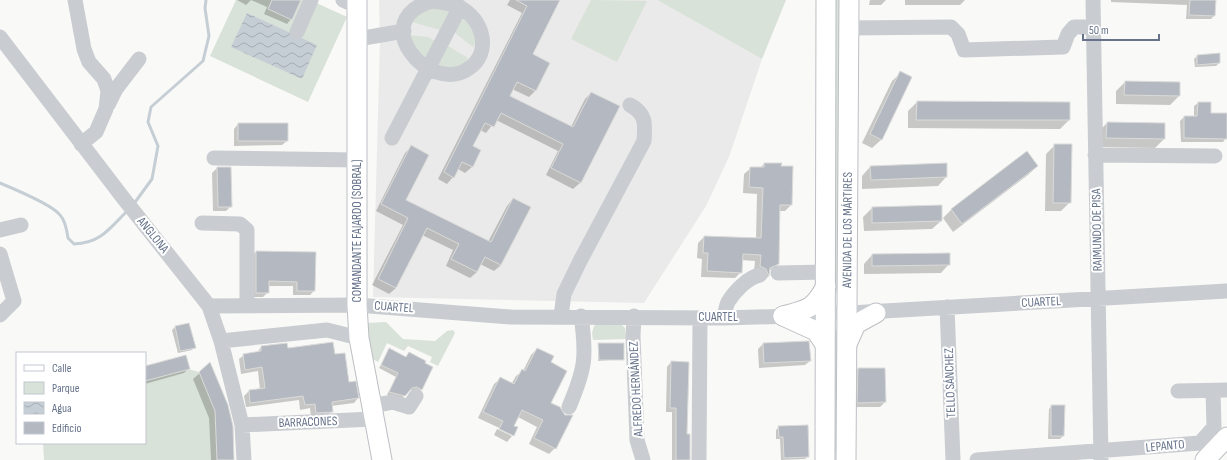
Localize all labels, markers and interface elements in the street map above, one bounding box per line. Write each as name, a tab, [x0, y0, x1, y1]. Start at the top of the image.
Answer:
scale bar	[1083, 16, 1159, 42]
text: 50 m	[1089, 23, 1109, 38]
street label: COMANDANTE FAJARDO (SOBRAL)	[349, 159, 365, 303]
street label: AVENIDA DE LOS MÁRTIRES	[839, 172, 856, 289]
street label: RAIMUNDO DE PISA	[1088, 188, 1106, 272]
street label: ANGLONA	[133, 213, 173, 257]
street label: CUARTEL	[1021, 293, 1061, 311]
street label: CUARTEL	[374, 298, 414, 316]
street label: CUARTEL	[698, 309, 738, 325]
street label: ALFREDO HERNÁNDEZ	[625, 340, 647, 438]
street label: TELLO SÁNCHEZ	[941, 347, 959, 418]
legend	[16, 352, 146, 444]
text: Calle	[52, 361, 72, 376]
text: Parque	[52, 381, 80, 396]
text: Agua	[51, 401, 72, 416]
street label: BARRACONES	[278, 413, 338, 431]
text: Edificio	[52, 421, 81, 436]
street label: LEPANTO	[1145, 436, 1185, 456]

